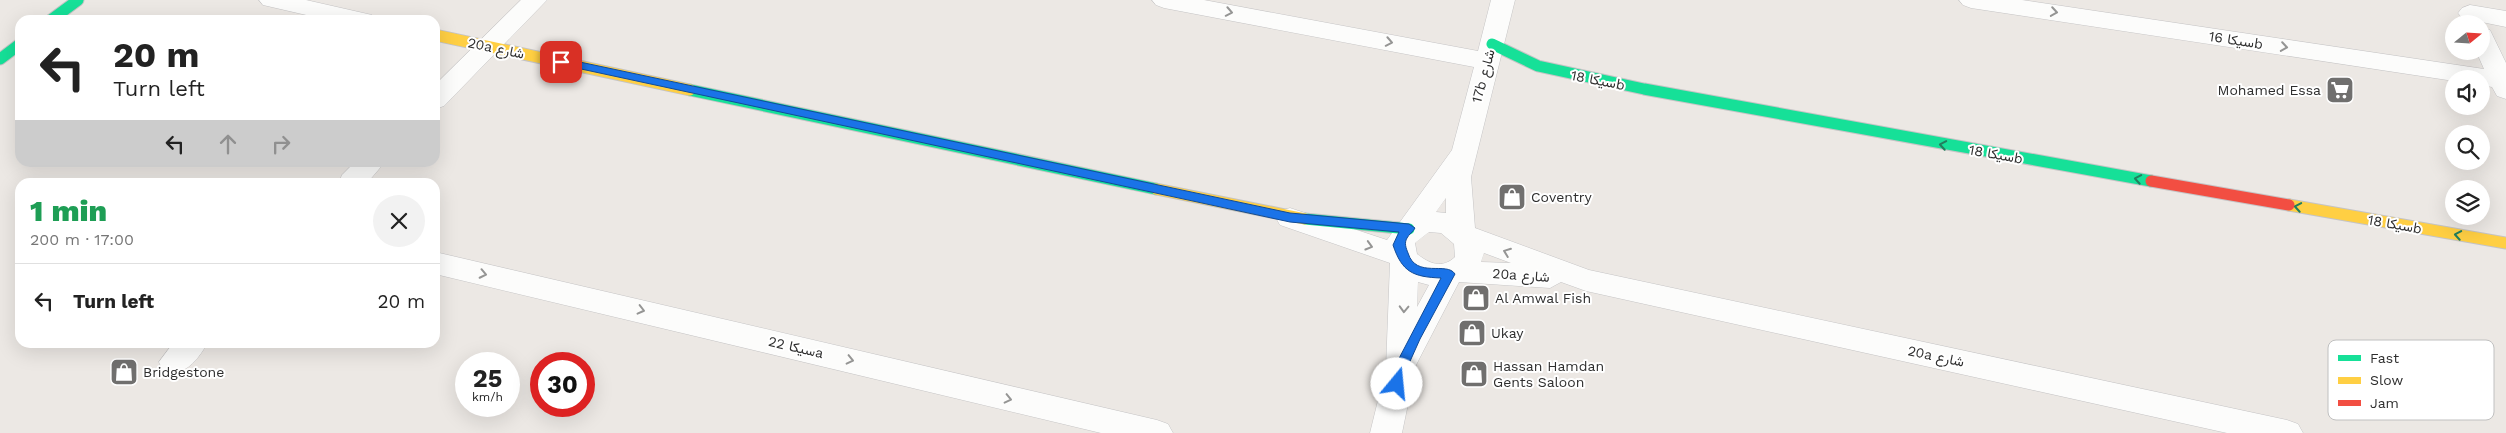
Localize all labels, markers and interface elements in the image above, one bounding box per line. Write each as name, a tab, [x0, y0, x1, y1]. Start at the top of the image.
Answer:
one-way arrow	[1224, 7, 1233, 17]
one-way arrow	[2050, 7, 2059, 17]
north arrow	[2445, 15, 2490, 60]
map controls	[2445, 15, 2490, 225]
street label: سيكا 16b	[2208, 28, 2264, 52]
text: 20 m	[113, 34, 199, 76]
street label: 20a شارع	[466, 34, 526, 65]
icon: left	[30, 35, 95, 100]
one-way arrow	[1384, 36, 1393, 46]
pin	[540, 41, 582, 83]
one-way arrow	[2280, 41, 2288, 52]
street label: 17b شارع	[1468, 47, 1501, 105]
icon: arrive	[547, 48, 575, 76]
street label: سيكا 18b	[1570, 67, 1626, 93]
button: sound	[2445, 70, 2490, 115]
supermarket icon: Mohamed Essa	[2325, 75, 2355, 105]
text: Turn left	[113, 76, 205, 101]
place label: Mohamed Essa	[2218, 82, 2321, 98]
button: search	[2445, 125, 2490, 170]
icon: left	[161, 130, 189, 158]
icon: ahead	[214, 130, 242, 158]
icon: right	[267, 130, 295, 158]
one-way arrow	[1939, 140, 1948, 150]
street label: سيكا 18b	[1968, 141, 2024, 167]
one-way arrow	[2133, 174, 2142, 184]
button: layers	[2445, 180, 2490, 225]
shop icon: Coventry	[1497, 182, 1527, 212]
place label: Coventry	[1531, 189, 1593, 205]
text: 1 min	[30, 193, 107, 228]
button: close	[373, 195, 425, 247]
one-way arrow	[2294, 202, 2302, 212]
street label: سيكا 18b	[2367, 211, 2423, 237]
text: 200 m · 17:00	[30, 230, 134, 249]
one-way arrow	[2454, 230, 2462, 240]
one-way arrow	[1364, 240, 1372, 250]
one-way arrow	[1503, 248, 1512, 258]
street label: 20a شارع	[1492, 265, 1550, 288]
one-way arrow	[478, 268, 487, 278]
shop icon: Al Amwal Fish	[1461, 283, 1491, 313]
icon: left	[30, 287, 58, 315]
text: Turn left	[73, 290, 154, 313]
text: 20 m	[378, 290, 425, 313]
place label: Al Amwal Fish	[1495, 290, 1591, 306]
one-way arrow	[636, 304, 645, 315]
one-way arrow	[1399, 305, 1409, 313]
shop icon: Ukay	[1457, 318, 1487, 348]
place label: Ukay	[1491, 325, 1524, 341]
street label: سيكا 22a	[767, 333, 825, 361]
legend	[2328, 340, 2494, 420]
street label: 20a شارع	[1906, 342, 1966, 373]
text: Fast	[2370, 350, 2399, 366]
speed limit sign: 30	[530, 352, 595, 417]
one-way arrow	[846, 354, 854, 365]
shop icon: Bridgestone	[109, 357, 139, 387]
position arrow	[1370, 357, 1422, 409]
place label: Hassan Hamdan Gents Saloon	[1493, 358, 1604, 390]
shop icon: Hassan Hamdan Gents Saloon	[1459, 359, 1489, 389]
place label: Bridgestone	[143, 364, 224, 380]
text: 25	[473, 364, 502, 393]
text: Slow	[2370, 372, 2403, 388]
text: km/h	[472, 390, 503, 404]
one-way arrow	[1003, 393, 1012, 404]
text: Jam	[2370, 395, 2399, 411]

